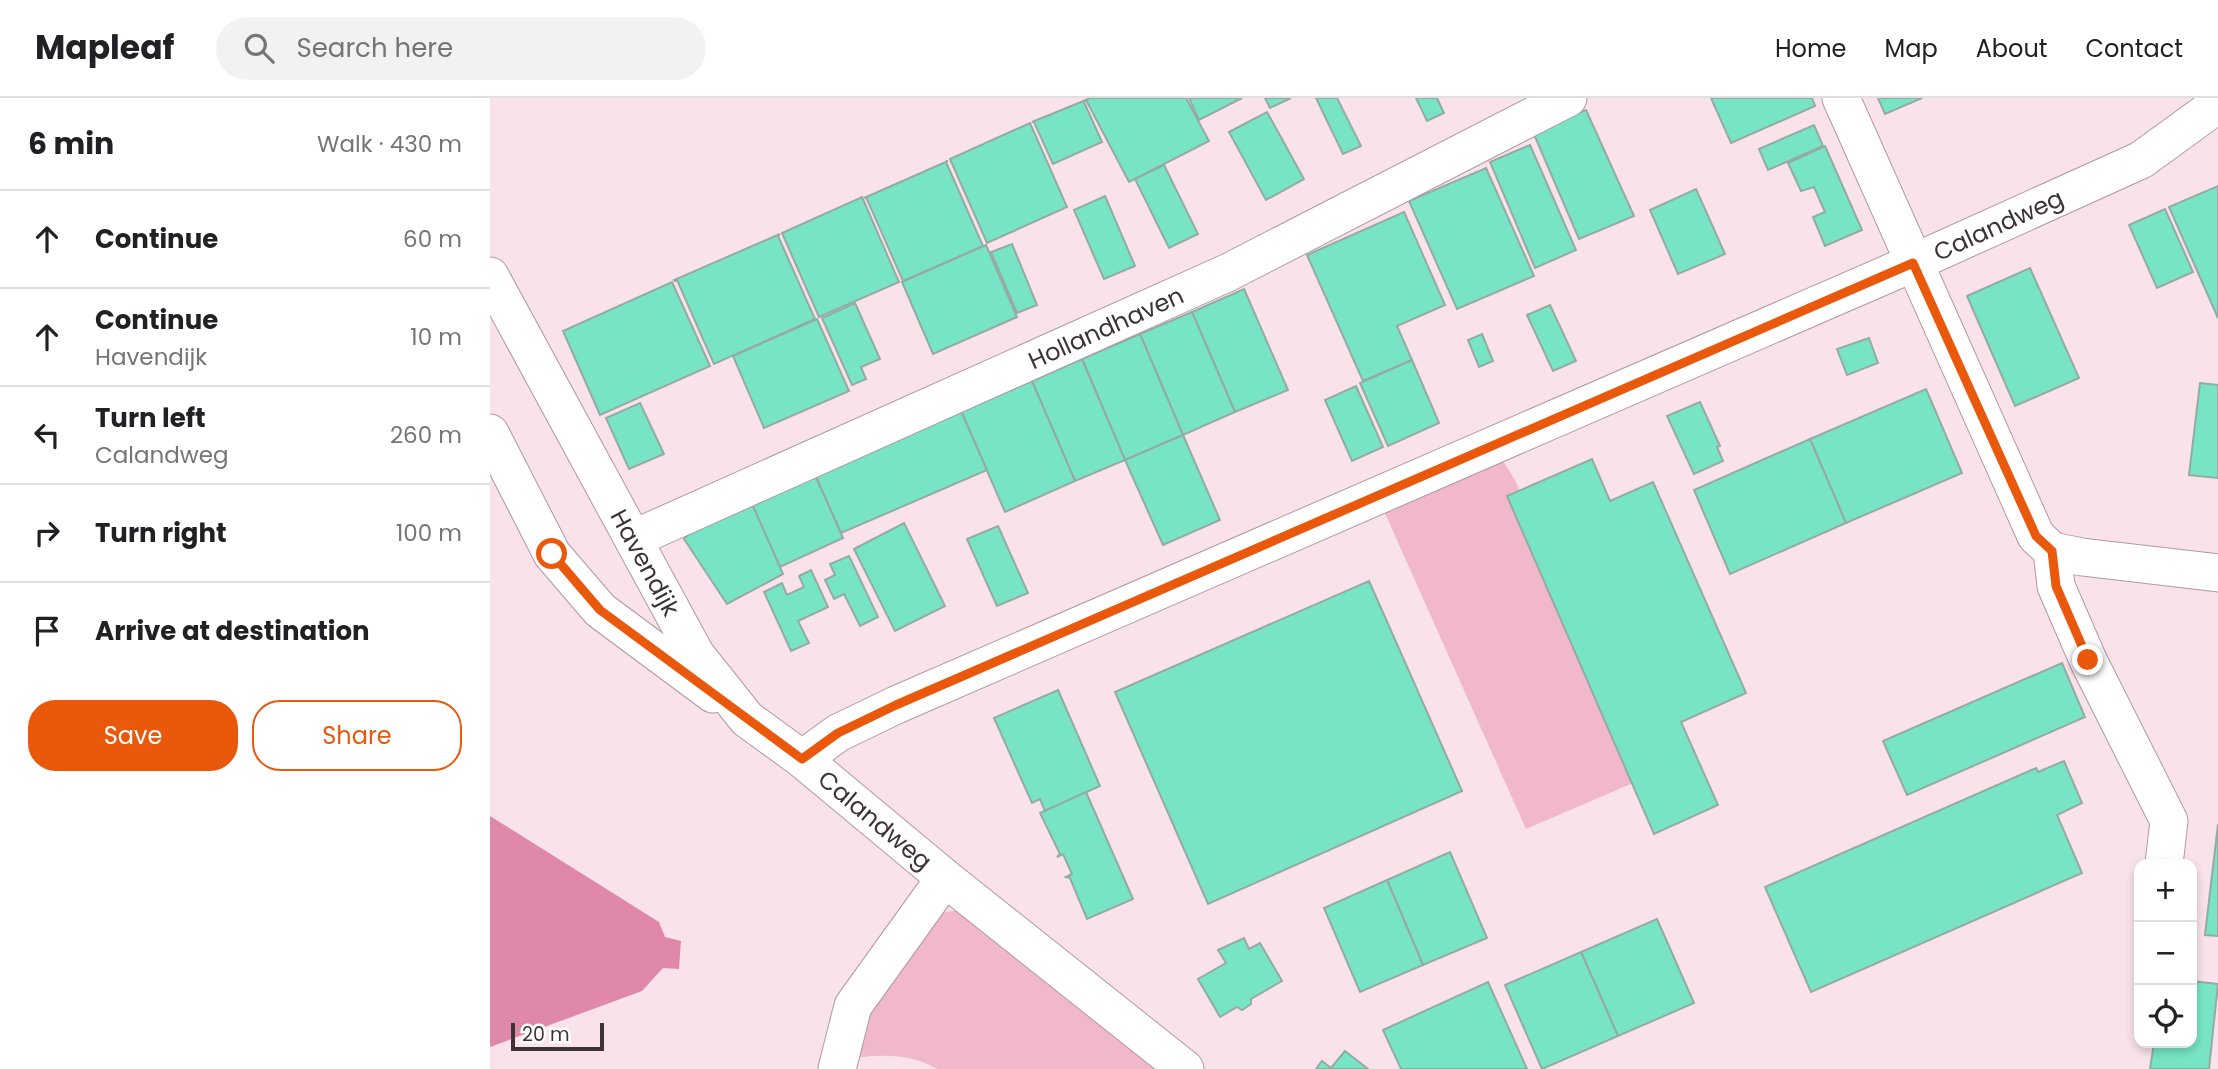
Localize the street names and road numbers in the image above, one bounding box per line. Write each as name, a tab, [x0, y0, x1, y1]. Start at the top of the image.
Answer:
street label: Calandweg	[1928, 181, 2069, 268]
street label: Hollandhaven	[1023, 278, 1189, 376]
street label: Havendijk	[603, 503, 688, 622]
street label: Calandweg	[811, 763, 939, 877]

